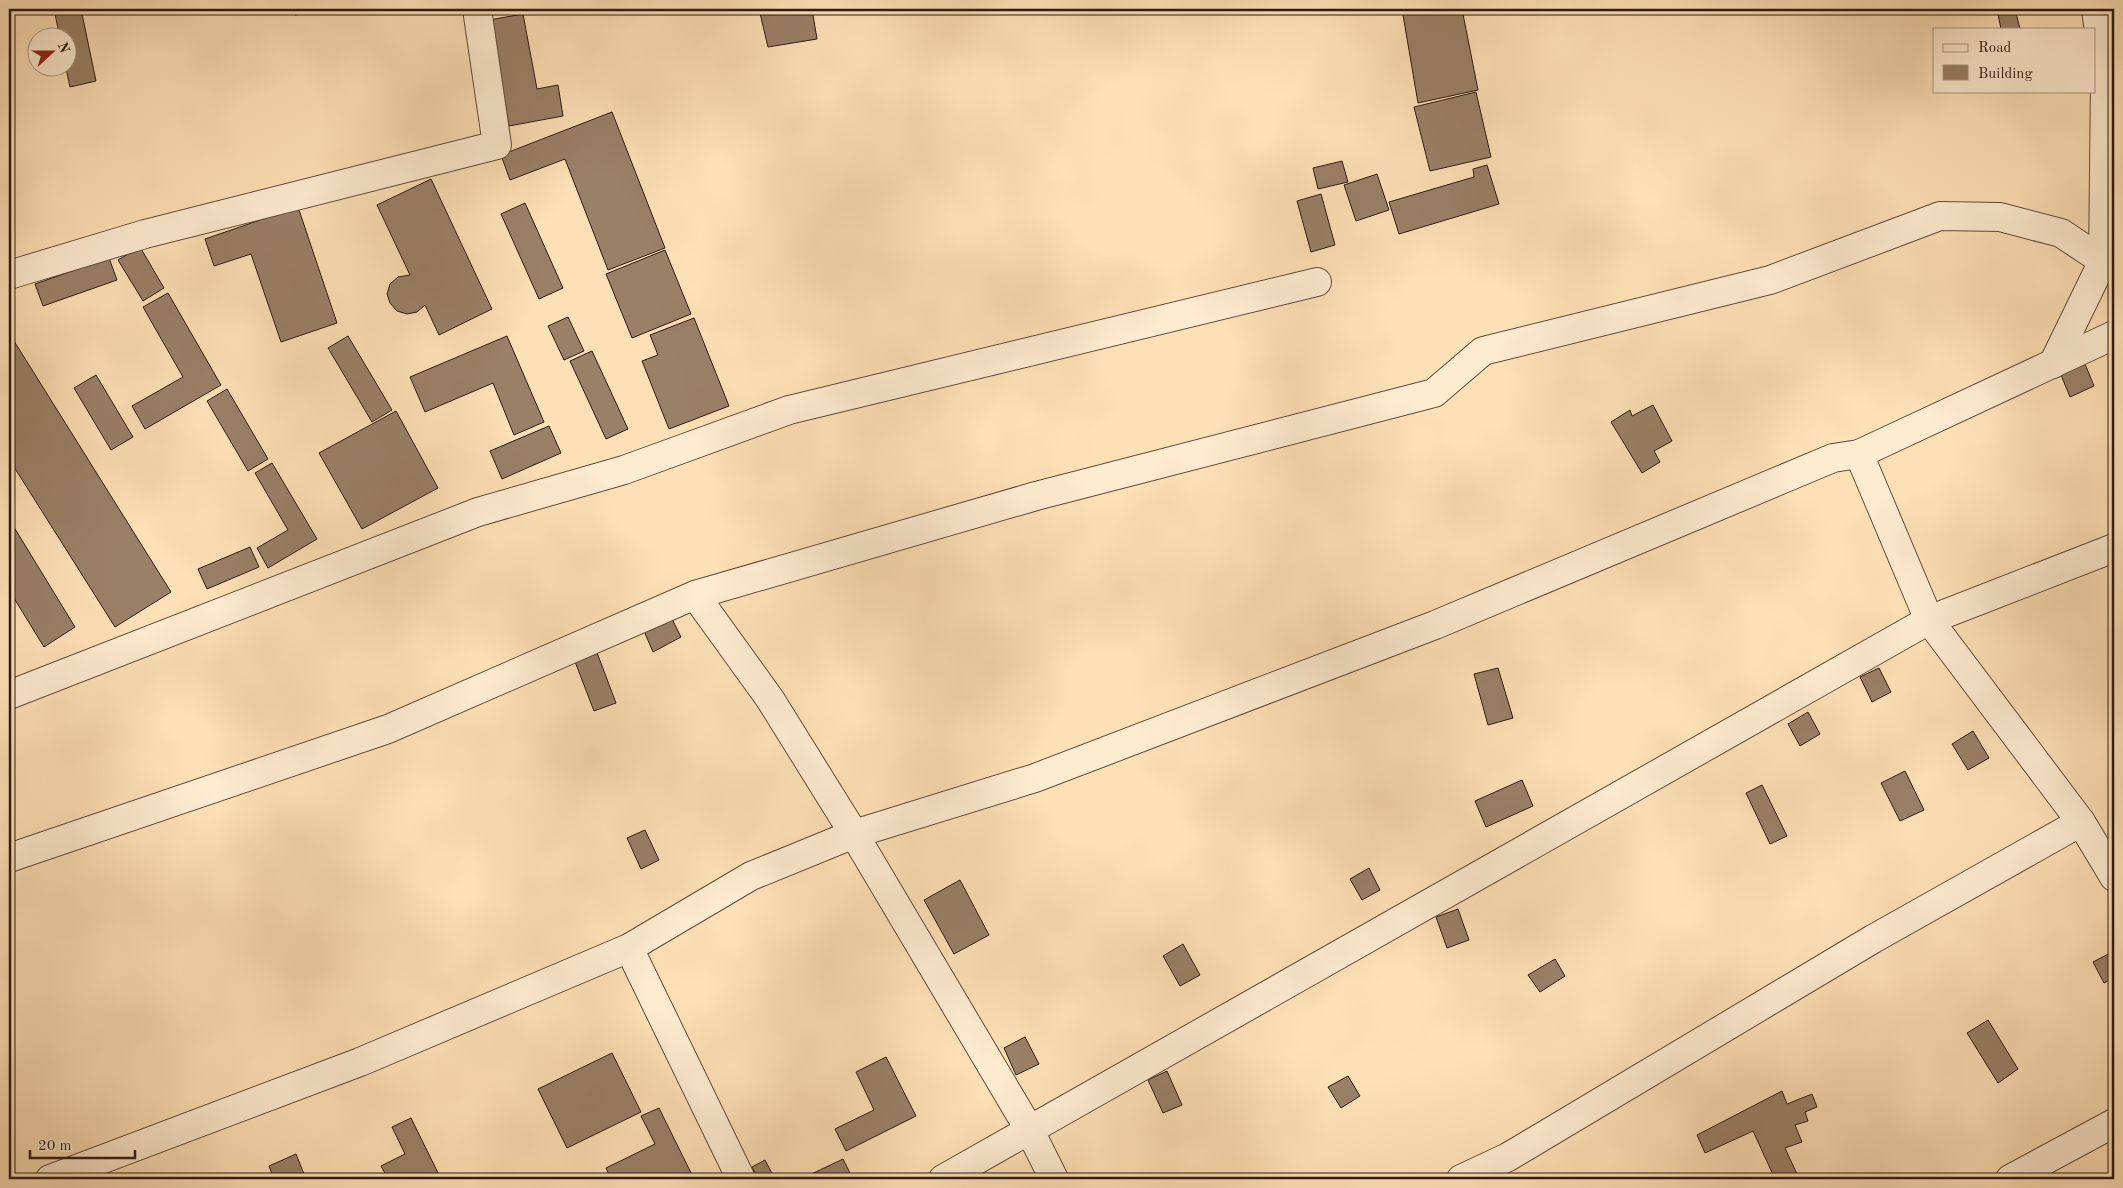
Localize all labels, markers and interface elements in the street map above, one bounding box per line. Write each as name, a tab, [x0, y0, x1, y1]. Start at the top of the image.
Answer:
north arrow	[28, 28, 78, 78]
legend	[1933, 28, 2096, 92]
text: N	[55, 40, 72, 55]
text: Road	[1978, 41, 2012, 56]
text: Building	[1978, 67, 2033, 82]
scale bar	[30, 1128, 135, 1160]
text: 20 m	[38, 1139, 72, 1154]

